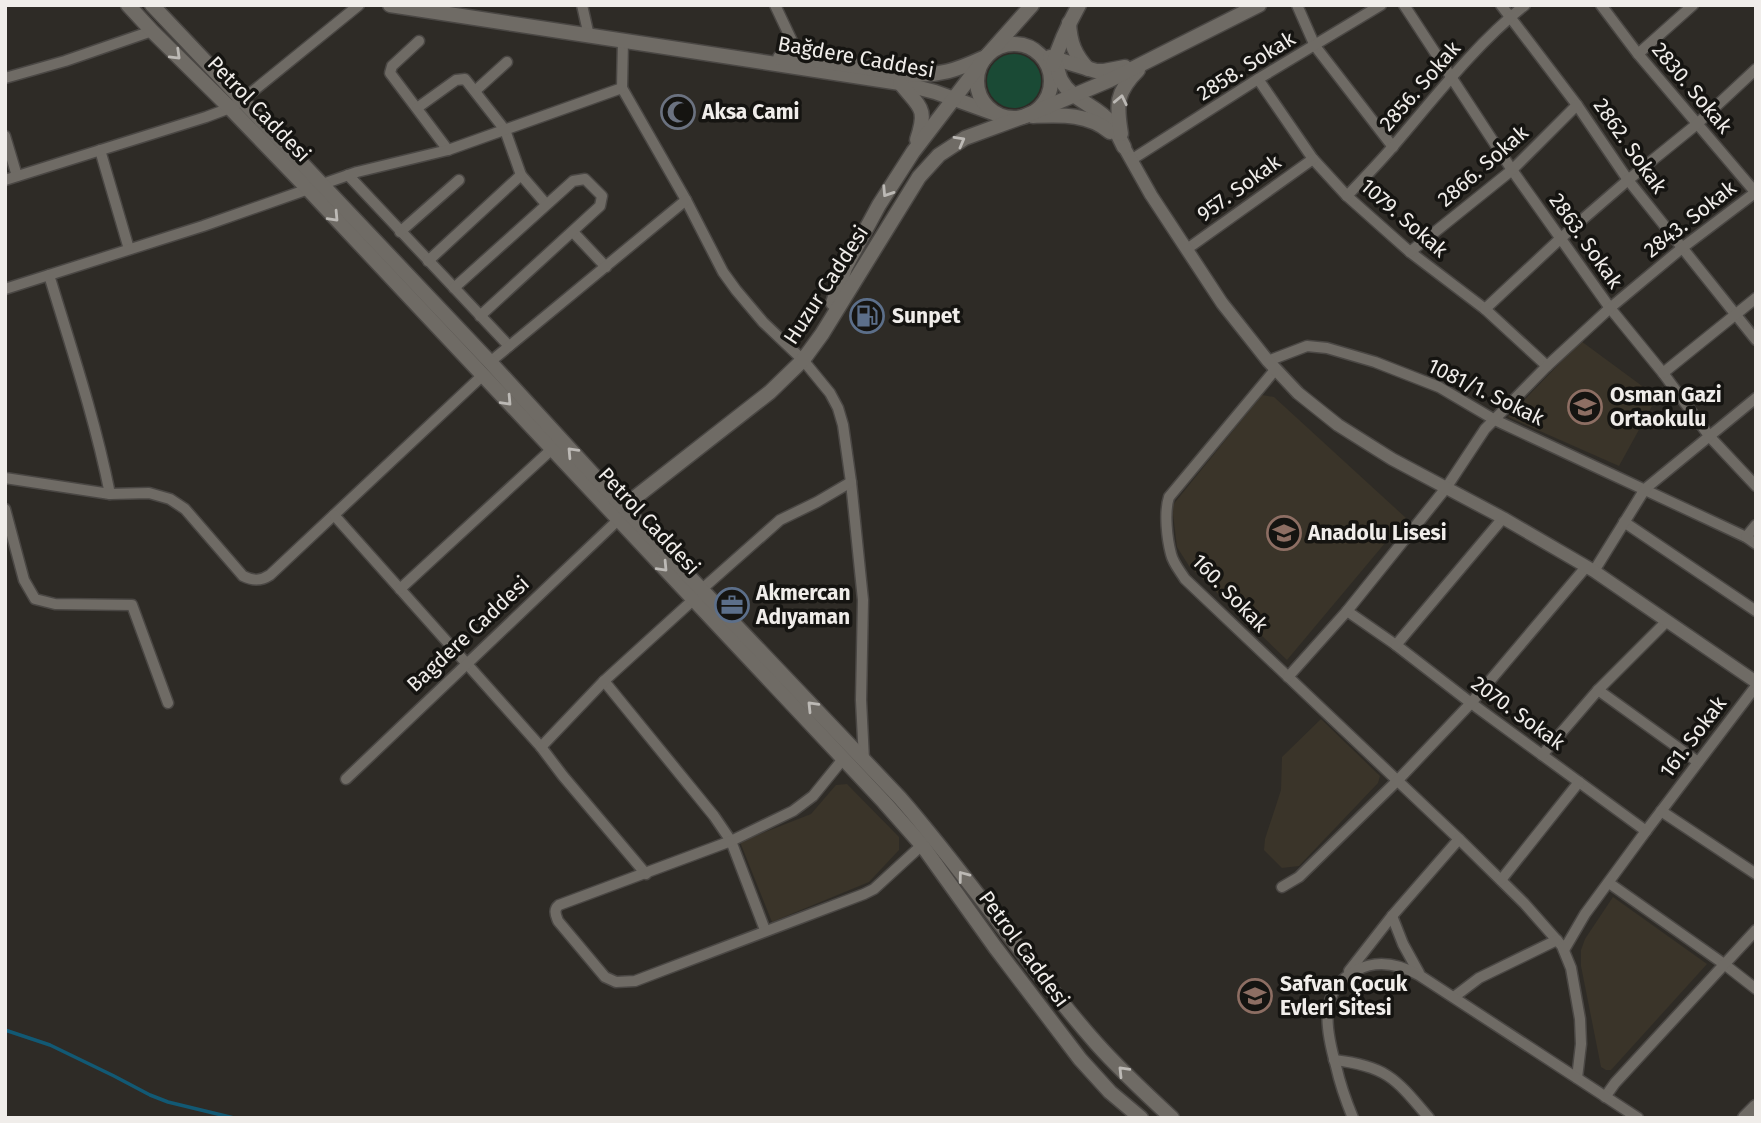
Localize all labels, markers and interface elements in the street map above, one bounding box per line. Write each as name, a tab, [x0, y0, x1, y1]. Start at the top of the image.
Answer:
street label: 2858. Sokak	[1192, 25, 1300, 106]
street label: Bağdere Caddesi	[776, 30, 936, 84]
street label: 2856. Sokak	[1374, 36, 1466, 136]
street label: 2830. Sokak	[1646, 37, 1738, 139]
one-way arrow	[167, 46, 180, 59]
street label: Petrol Caddesi	[202, 51, 316, 167]
mosque icon: Aksa Cami	[659, 93, 697, 131]
street label: 2862. Sokak	[1588, 93, 1672, 199]
one-way arrow	[1112, 94, 1127, 106]
place label: Aksa Cami	[701, 99, 799, 125]
street label: 2866. Sokak	[1432, 120, 1534, 212]
one-way arrow	[953, 136, 965, 149]
street label: 957. Sokak	[1192, 149, 1286, 227]
street label: 1079. Sokak	[1355, 173, 1453, 263]
street label: 2843. Sokak	[1639, 175, 1742, 263]
one-way arrow	[882, 184, 895, 197]
street label: 2863. Sokak	[1544, 188, 1628, 294]
one-way arrow	[326, 209, 339, 222]
street label: Huzur Caddesi	[778, 221, 874, 349]
fuel station icon: Sunpet	[848, 297, 886, 335]
place label: Sunpet	[892, 303, 961, 329]
street label: 1081/1. Sokak	[1423, 353, 1549, 432]
place label: Osman Gazi Ortaokulu	[1610, 382, 1722, 432]
school or university icon: Osman Gazi Ortaokulu	[1566, 388, 1604, 426]
one-way arrow	[499, 393, 511, 406]
one-way arrow	[568, 447, 581, 460]
street label: Petrol Caddesi	[593, 462, 705, 580]
school or university icon: Anadolu Lisesi	[1265, 514, 1303, 552]
place label: Anadolu Lisesi	[1307, 520, 1447, 546]
street label: 160. Sokak	[1186, 548, 1274, 638]
one-way arrow	[654, 559, 667, 572]
street label: Bagdere Caddesi	[401, 571, 535, 697]
place label: Akmercan Adıyaman	[755, 580, 851, 630]
office icon: Akmercan Adıyaman	[713, 586, 751, 624]
street label: 2070. Sokak	[1466, 670, 1570, 756]
street label: 161. Sokak	[1654, 691, 1732, 783]
one-way arrow	[808, 701, 821, 714]
one-way arrow	[959, 871, 972, 884]
street label: Petrol Caddesi	[973, 886, 1075, 1012]
place label: Safvan Çocuk Evleri Sitesi	[1280, 971, 1408, 1021]
school or university icon: Safvan Çocuk Evleri Sitesi	[1236, 977, 1274, 1015]
one-way arrow	[1118, 1066, 1131, 1079]

